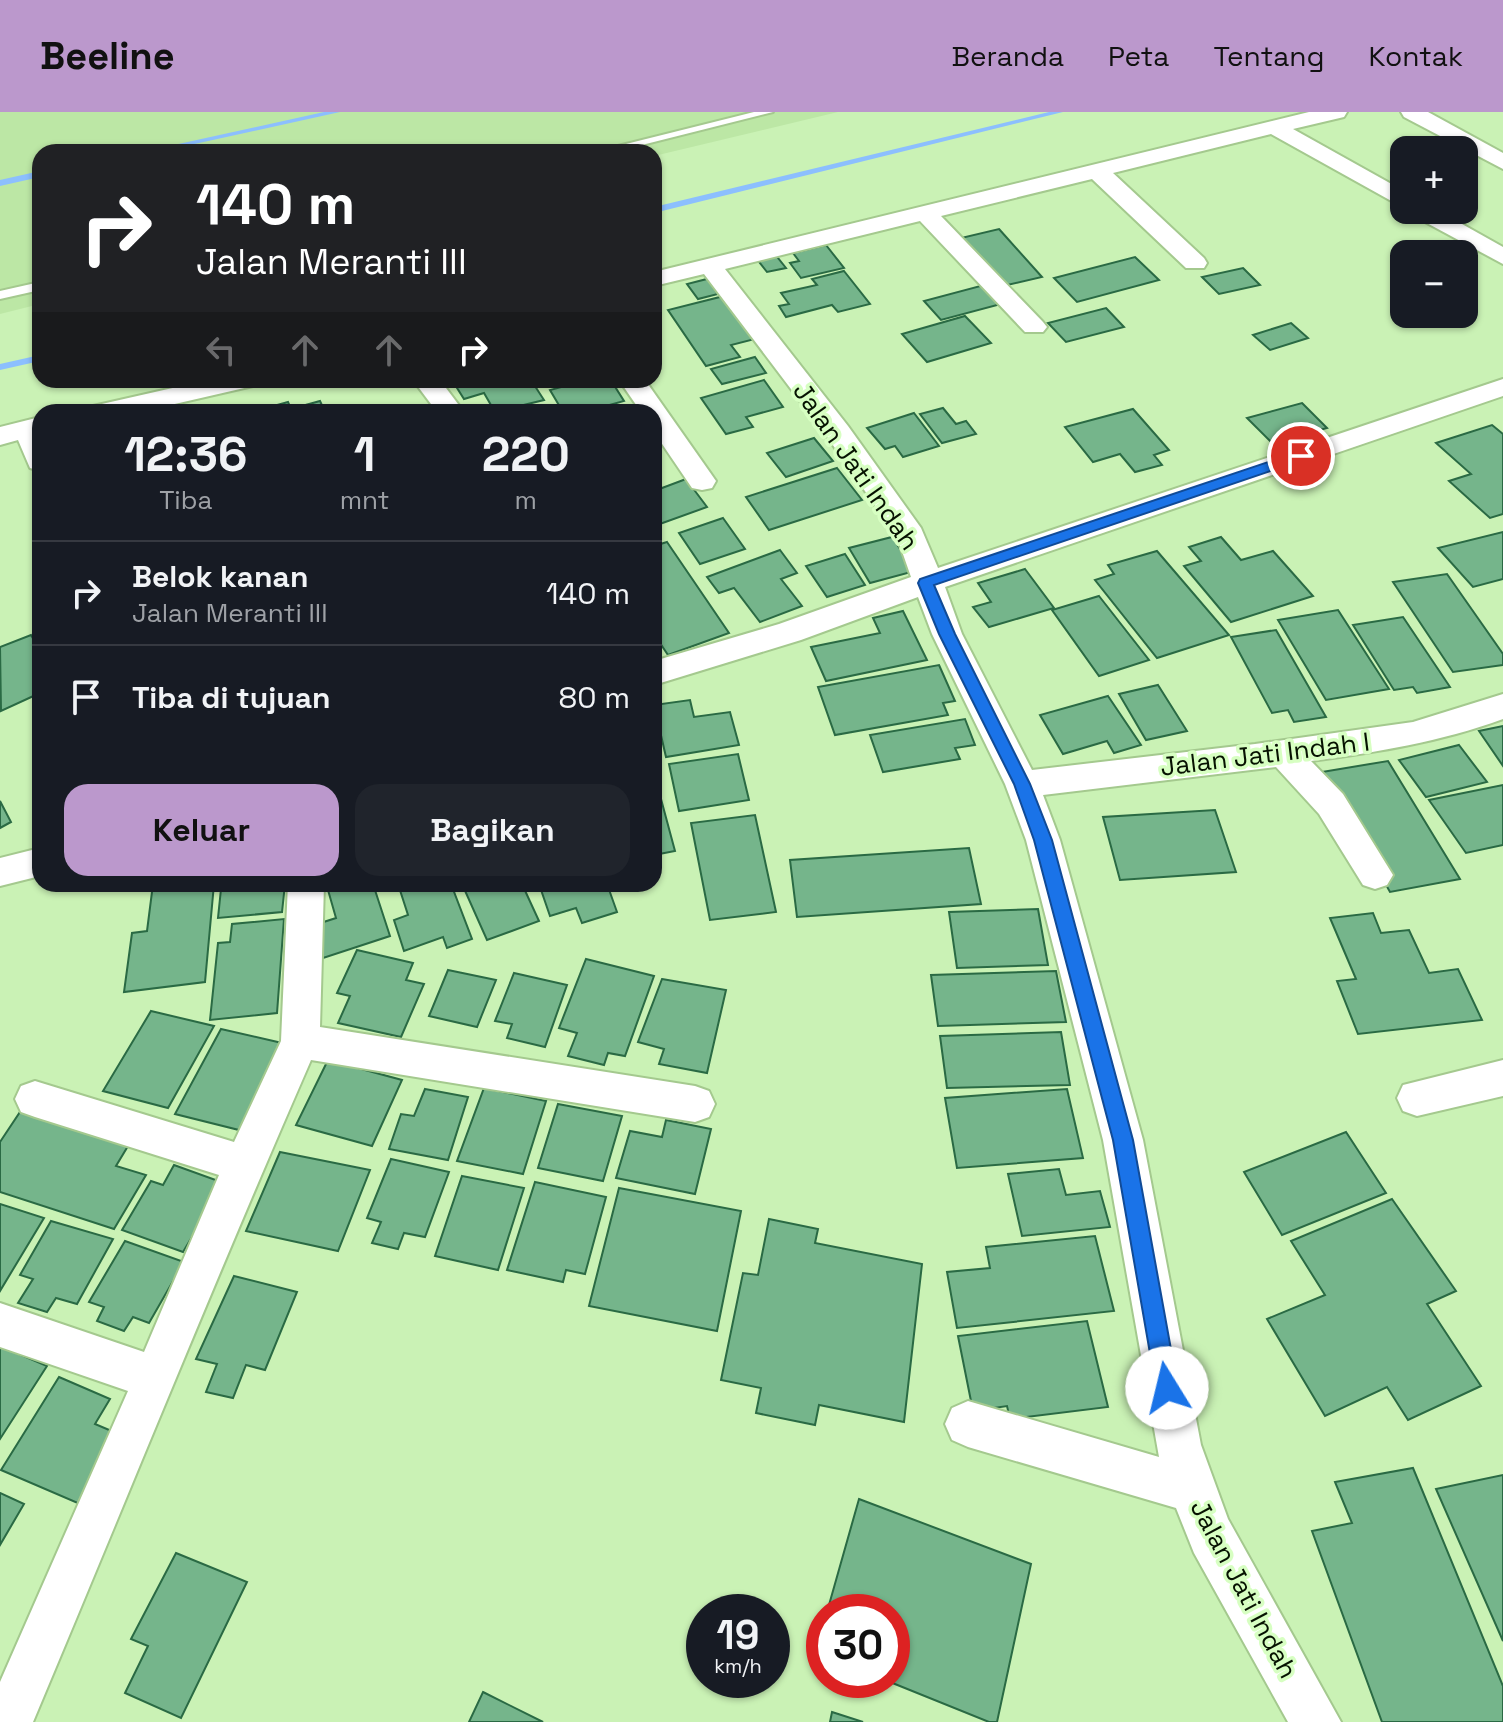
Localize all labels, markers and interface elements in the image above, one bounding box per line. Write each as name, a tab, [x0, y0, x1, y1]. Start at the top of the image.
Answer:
text: Beeline	[40, 32, 175, 80]
text: Beranda	[952, 38, 1064, 74]
text: Peta	[1108, 38, 1169, 74]
text: Tentang	[1213, 38, 1324, 74]
text: Kontak	[1368, 38, 1463, 74]
map controls	[1390, 136, 1478, 328]
button: +	[1390, 136, 1478, 224]
text: 140 m	[196, 169, 355, 240]
icon: right	[64, 176, 168, 280]
text: Jalan Meranti III	[196, 239, 467, 285]
button: −	[1390, 240, 1478, 328]
icon: left	[199, 328, 243, 372]
icon: ahead	[283, 328, 327, 372]
icon: ahead	[367, 328, 411, 372]
icon: right	[451, 328, 495, 372]
street label: Jalan Jati Indah	[785, 375, 927, 557]
pin	[1267, 422, 1335, 490]
text: 12:36	[124, 424, 248, 485]
text: 1	[354, 424, 375, 485]
text: 220	[482, 424, 570, 485]
icon: arrive	[1279, 434, 1323, 478]
text: Tiba	[159, 483, 212, 517]
text: mnt	[340, 483, 390, 517]
text: m	[515, 483, 537, 517]
text: Belok kanan	[132, 557, 308, 596]
icon: right	[64, 571, 108, 615]
text: 140 m	[546, 574, 630, 613]
text: Jalan Meranti III	[132, 596, 327, 630]
icon: arrive	[64, 675, 108, 719]
text: Tiba di tujuan	[132, 678, 331, 717]
text: 80 m	[559, 678, 630, 717]
street label: Jalan Jati Indah I	[1158, 724, 1372, 784]
button: Keluar	[64, 784, 339, 876]
button: Bagikan	[355, 784, 630, 876]
position arrow	[1125, 1346, 1209, 1430]
street label: Jalan Jati Indah	[1183, 1494, 1305, 1684]
speed limit sign: 30	[806, 1594, 910, 1698]
text: 19	[717, 1610, 759, 1661]
text: km/h	[714, 1653, 762, 1679]

